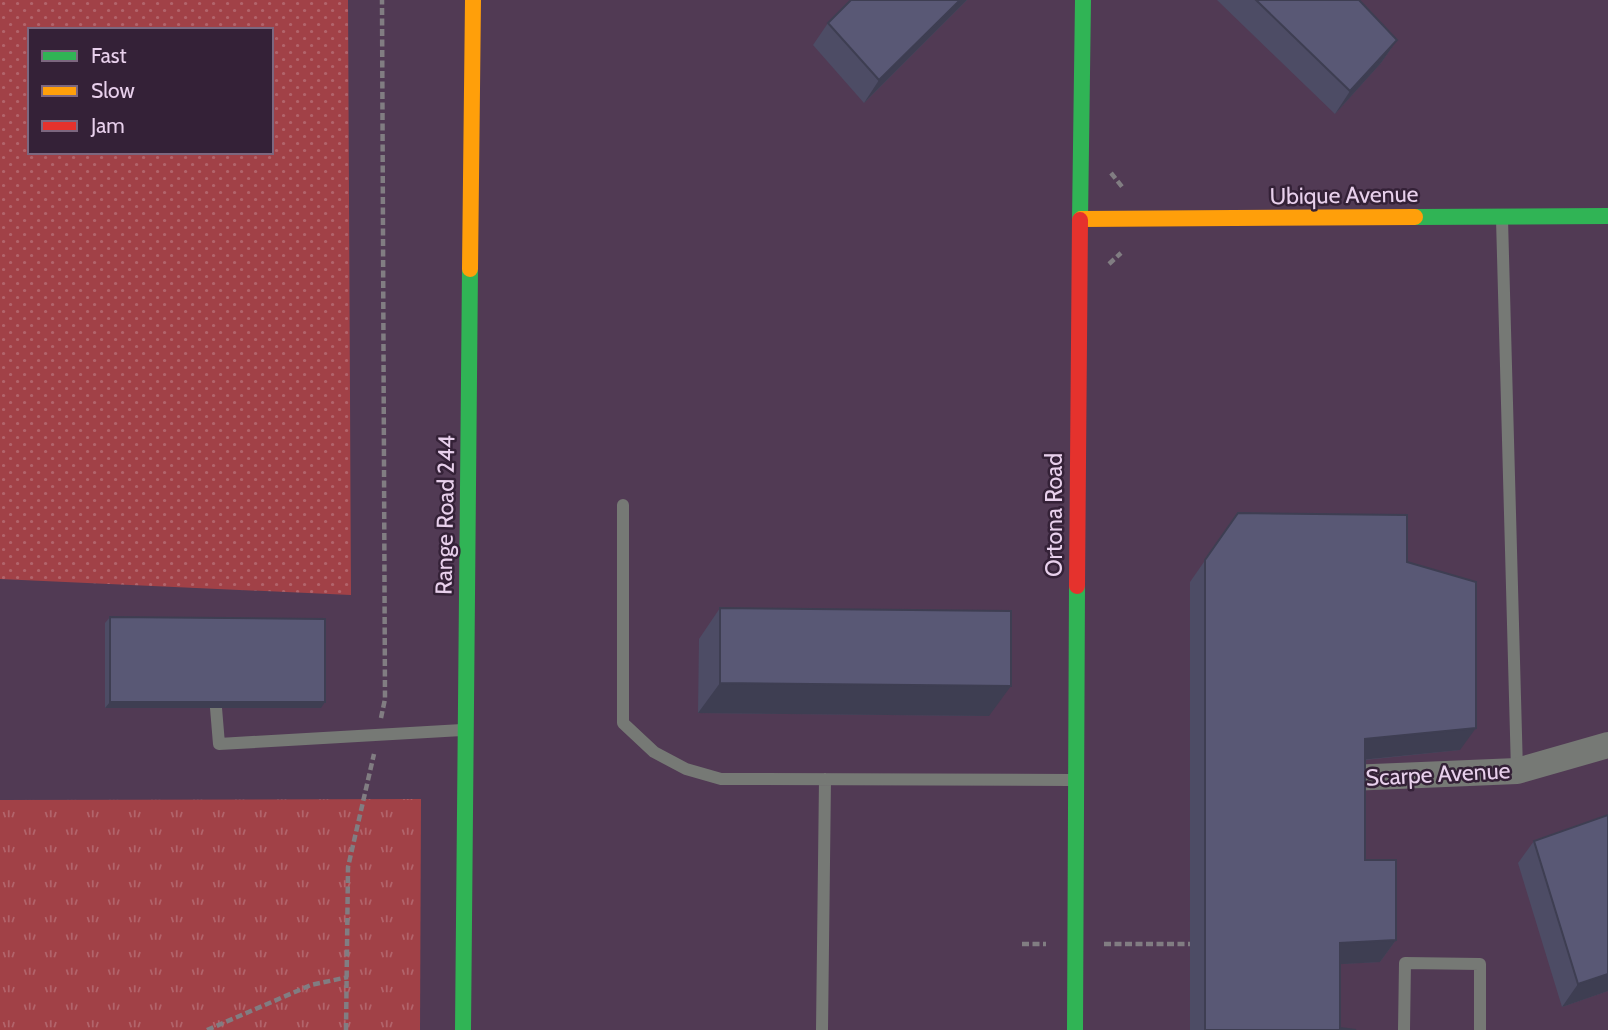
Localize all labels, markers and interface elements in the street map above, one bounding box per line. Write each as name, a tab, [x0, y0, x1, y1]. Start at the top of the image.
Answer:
legend	[28, 28, 273, 154]
text: Fast	[91, 43, 127, 68]
text: Slow	[91, 78, 135, 103]
text: Jam	[90, 113, 125, 138]
street label: Ubique Avenue	[1269, 180, 1419, 210]
street label: Range Road 244	[430, 435, 460, 595]
street label: Ortona Road	[1040, 453, 1068, 577]
street label: Scarpe Avenue	[1365, 756, 1511, 792]

